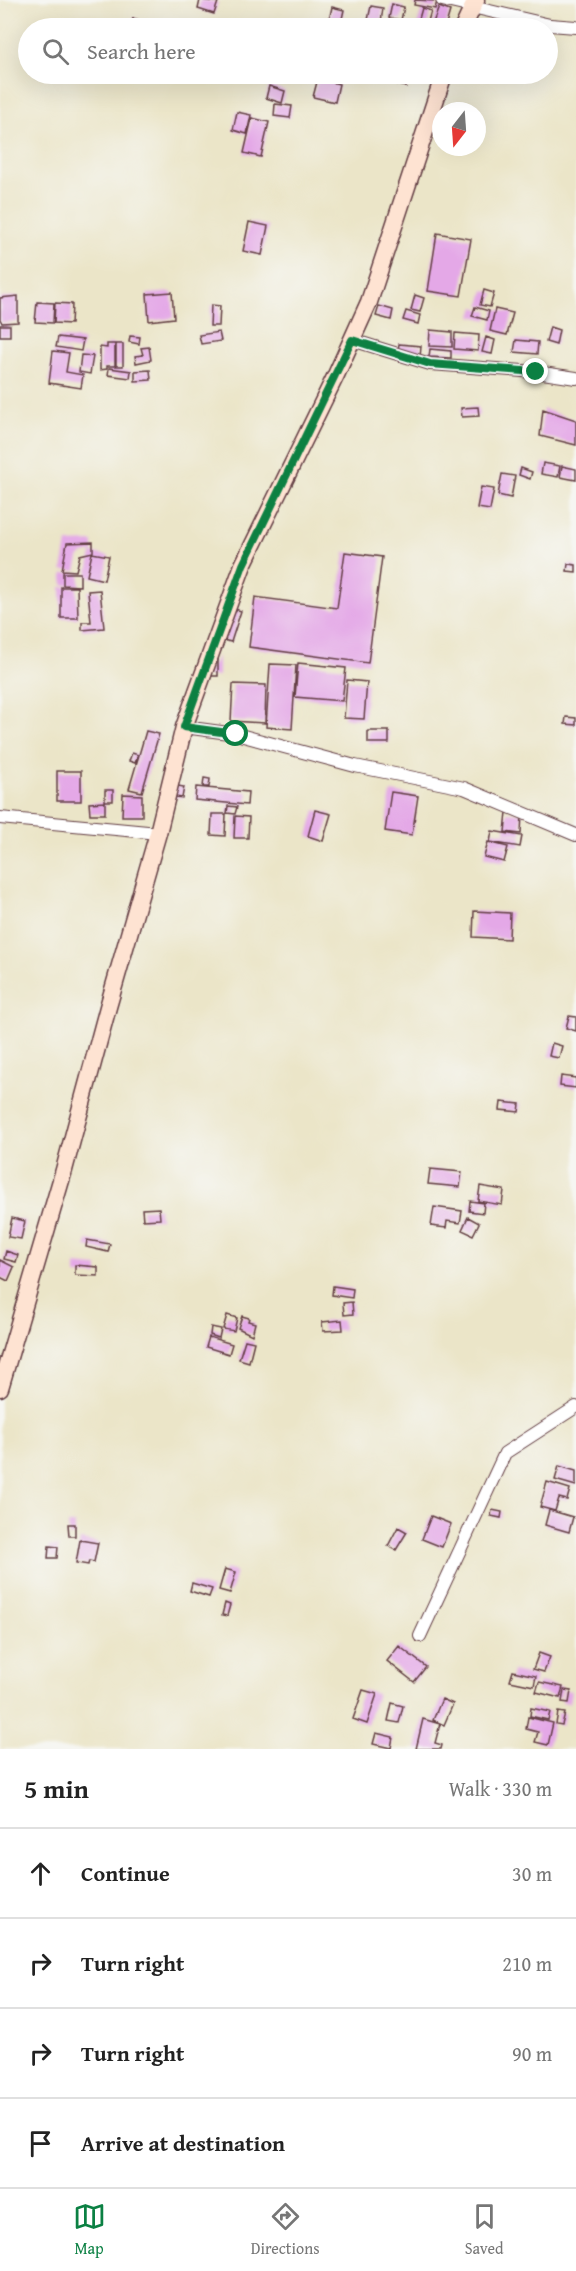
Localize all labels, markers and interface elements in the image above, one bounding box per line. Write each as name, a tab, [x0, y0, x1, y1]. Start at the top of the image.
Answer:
search box	[18, 18, 558, 84]
icon: search	[39, 35, 72, 68]
text: Search here	[87, 35, 196, 67]
north arrow	[432, 102, 486, 156]
route end	[522, 358, 548, 384]
route start	[222, 720, 248, 746]
text: 5 min	[24, 1769, 89, 1808]
text: Walk · 330 m	[449, 1774, 552, 1803]
icon: ahead	[24, 1857, 57, 1890]
text: Continue	[81, 1857, 170, 1889]
text: 30 m	[512, 1859, 552, 1888]
icon: right	[24, 1947, 57, 1980]
text: Turn right	[81, 1947, 184, 1979]
text: 210 m	[502, 1949, 552, 1978]
icon: right	[24, 2037, 57, 2070]
text: Turn right	[81, 2037, 184, 2069]
text: 90 m	[512, 2039, 552, 2068]
icon: arrive	[24, 2127, 57, 2160]
text: Arrive at destination	[81, 2127, 285, 2159]
tab: Map	[73, 2200, 106, 2260]
tab: Directions	[251, 2200, 320, 2260]
tab: Saved	[465, 2200, 503, 2260]

